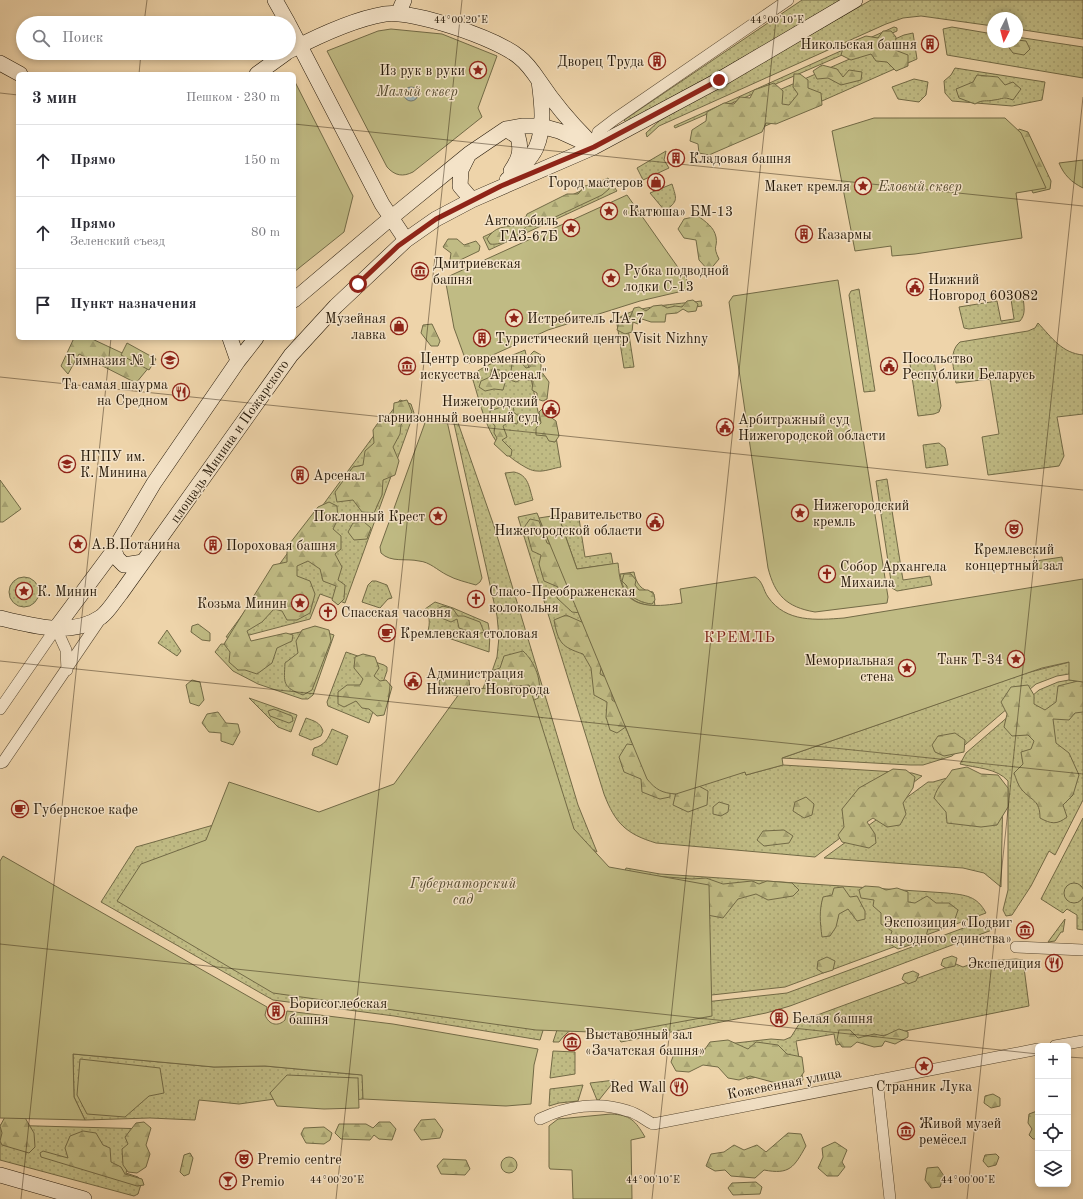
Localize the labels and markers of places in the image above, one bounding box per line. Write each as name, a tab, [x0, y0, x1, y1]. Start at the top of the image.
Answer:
building icon: Никольская башня	[920, 34, 940, 54]
place label: Никольская башня	[800, 38, 917, 52]
building icon: Дворец Труда	[647, 51, 667, 71]
place label: Дворец Труда	[557, 55, 644, 69]
place icon: Из рук в руки	[468, 60, 488, 80]
place label: Из рук в руки	[379, 64, 465, 78]
building icon: Кладовая башня	[666, 148, 686, 168]
place label: Кладовая башня	[689, 152, 791, 166]
shop icon: Город мастеров	[646, 172, 666, 192]
place label: Город мастеров	[548, 176, 643, 190]
place icon: Макет кремля	[853, 176, 873, 196]
place label: Макет кремля	[764, 180, 850, 194]
place icon: «Катюша» БМ-13	[599, 201, 619, 221]
place label: «Катюша» БМ-13	[622, 205, 733, 219]
place label: Автомобиль ГАЗ-67Б	[484, 214, 558, 244]
place icon: Автомобиль ГАЗ-67Б	[561, 218, 581, 238]
building icon: Казармы	[794, 224, 814, 244]
place label: Казармы	[817, 228, 872, 242]
place label: Дмитриевская башня	[433, 257, 521, 287]
museum icon: Дмитриевская башня	[410, 261, 430, 281]
place label: Рубка подводной лодки С-13	[624, 264, 729, 294]
place icon: Рубка подводной лодки С-13	[601, 268, 621, 288]
place label: Нижний Новгород 603082	[928, 273, 1038, 303]
public building icon: Нижний Новгород 603082	[905, 277, 925, 297]
place icon: Истребитель ЛА-7	[504, 308, 524, 328]
place label: Музейная лавка	[325, 312, 386, 342]
place label: Истребитель ЛА-7	[527, 312, 644, 326]
shop icon: Музейная лавка	[389, 316, 409, 336]
building icon: Туристический центр Visit Nizhny	[472, 328, 492, 348]
place label: Туристический центр Visit Nizhny	[495, 332, 709, 346]
school or university icon: Гимназия № 1	[160, 350, 180, 370]
place label: Центр современного искусства "Арсенал"	[420, 352, 547, 382]
place label: Посольство Республики Беларусь	[902, 352, 1035, 382]
place label: Гимназия № 1	[66, 354, 157, 368]
museum icon: Центр современного искусства "Арсенал"	[397, 356, 417, 376]
public building icon: Посольство Республики Беларусь	[879, 356, 899, 376]
place label: Та самая шаурма на Средном	[61, 378, 168, 408]
restaurant icon: Та самая шаурма на Средном	[171, 382, 191, 402]
place label: Нижегородский гарнизонный военный суд	[378, 395, 538, 425]
public building icon: Нижегородский гарнизонный военный суд	[541, 399, 561, 419]
place label: Арбитражный суд Нижегородской области	[738, 413, 886, 443]
public building icon: Арбитражный суд Нижегородской области	[715, 417, 735, 437]
place label: НГПУ им. К. Минина	[80, 450, 147, 480]
school or university icon: НГПУ им. К. Минина	[57, 454, 77, 474]
building icon: Арсенал	[290, 465, 310, 485]
place label: Арсенал	[313, 469, 365, 483]
place label: Нижегородский кремль	[813, 499, 909, 529]
place icon: Нижегородский кремль	[790, 503, 810, 523]
place icon: Поклонный Крест	[428, 506, 448, 526]
place label: Правительство Нижегородской области	[494, 508, 642, 538]
place label: Поклонный Крест	[313, 510, 425, 524]
public building icon: Правительство Нижегородской области	[645, 512, 665, 532]
theatre icon: Кремлевский концертный зал	[1004, 519, 1024, 539]
place icon: А.В.Потанина	[68, 534, 88, 554]
building icon: Пороховая башня	[203, 535, 223, 555]
place label: А.В.Потанина	[91, 538, 181, 552]
place label: Пороховая башня	[226, 539, 336, 553]
place label: Кремлевский концертный зал	[965, 543, 1063, 573]
place label: Собор Архангела Михаила	[840, 560, 947, 590]
church icon: Собор Архангела Михаила	[817, 564, 837, 584]
place icon: К. Минин	[14, 581, 34, 601]
place label: К. Минин	[37, 585, 97, 599]
place label: Спасо-Преображенская колокольня	[489, 585, 635, 615]
church icon: Спасо-Преображенская колокольня	[466, 589, 486, 609]
place icon: Козьма Минин	[290, 593, 310, 613]
place label: Козьма Минин	[197, 597, 287, 611]
church icon: Спасская часовня	[318, 602, 338, 622]
place label: Спасская часовня	[341, 606, 451, 620]
cafe icon: Кремлевская столовая	[377, 623, 397, 643]
place label: Кремлевская столовая	[400, 627, 538, 641]
place icon: Танк Т-34	[1006, 649, 1026, 669]
place label: Танк Т-34	[937, 653, 1003, 667]
place label: Мемориальная стена	[804, 654, 894, 684]
place icon: Мемориальная стена	[897, 658, 917, 678]
place label: Администрация Нижнего Новгорода	[426, 667, 550, 697]
public building icon: Администрация Нижнего Новгорода	[403, 671, 423, 691]
cafe icon: Губернское кафе	[10, 799, 30, 819]
place label: Губернское кафе	[33, 803, 138, 818]
place label: Экспозиция «Подвиг народного единства»	[884, 916, 1012, 946]
museum icon: Экспозиция «Подвиг народного единства»	[1015, 920, 1035, 940]
restaurant icon: Экспедиция	[1044, 953, 1064, 973]
place label: Экспедиция	[968, 957, 1041, 971]
place label: Борисоглебская башня	[289, 997, 387, 1027]
building icon: Борисоглебская башня	[266, 1001, 286, 1021]
building icon: Белая башня	[769, 1008, 789, 1028]
place label: Белая башня	[792, 1012, 873, 1026]
place label: Выставочный зал «Зачатская башня»	[585, 1028, 705, 1058]
museum icon: Выставочный зал «Зачатская башня»	[562, 1032, 582, 1052]
place icon: Странник Лука	[914, 1056, 934, 1076]
restaurant icon: Red Wall	[669, 1077, 689, 1097]
place label: Странник Лука	[876, 1080, 972, 1094]
place label: Red Wall	[610, 1081, 666, 1095]
place label: Живой музей ремёсел	[919, 1117, 1001, 1147]
museum icon: Живой музей ремёсел	[896, 1121, 916, 1141]
theatre icon: Premio centre	[234, 1149, 254, 1169]
place label: Premio centre	[257, 1153, 342, 1167]
bar icon: Premio	[218, 1171, 238, 1191]
place label: Premio	[241, 1175, 285, 1189]

